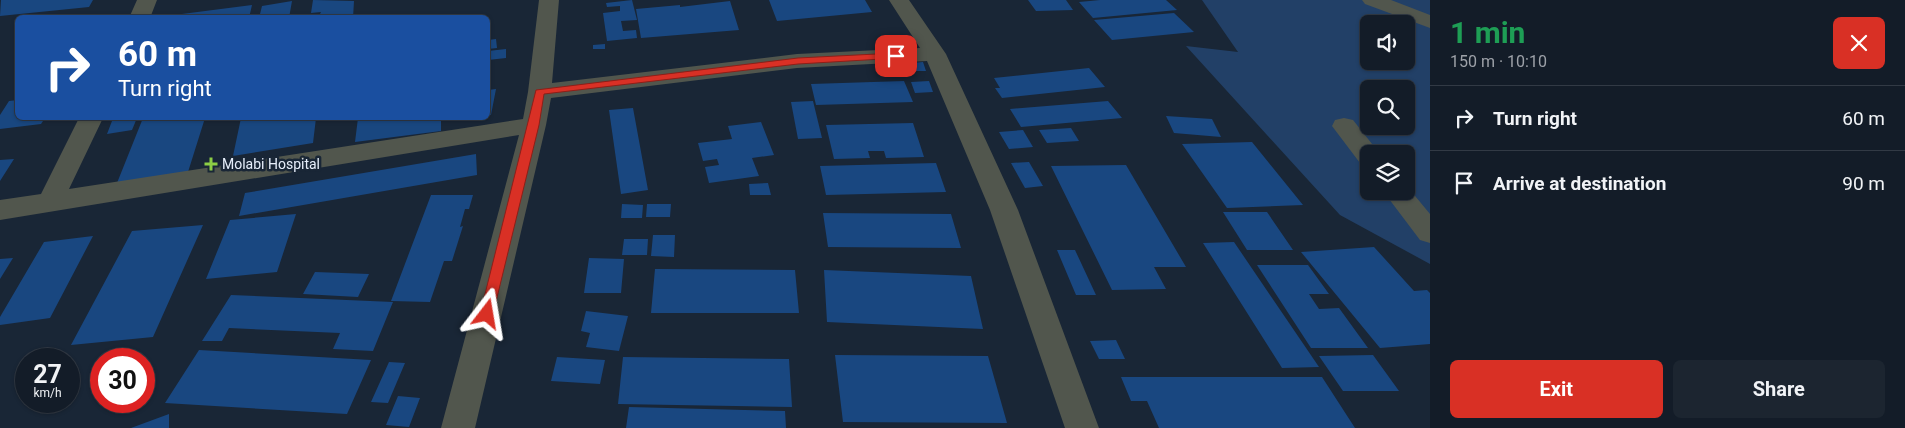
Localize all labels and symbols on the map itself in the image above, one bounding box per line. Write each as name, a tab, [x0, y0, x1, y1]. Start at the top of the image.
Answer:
pin	[875, 35, 917, 77]
place label: Molabi Hospital	[222, 156, 320, 172]
marker: Molabi Hospital	[204, 157, 218, 171]
position arrow	[460, 287, 512, 339]
speed limit sign: 30	[90, 348, 155, 413]

